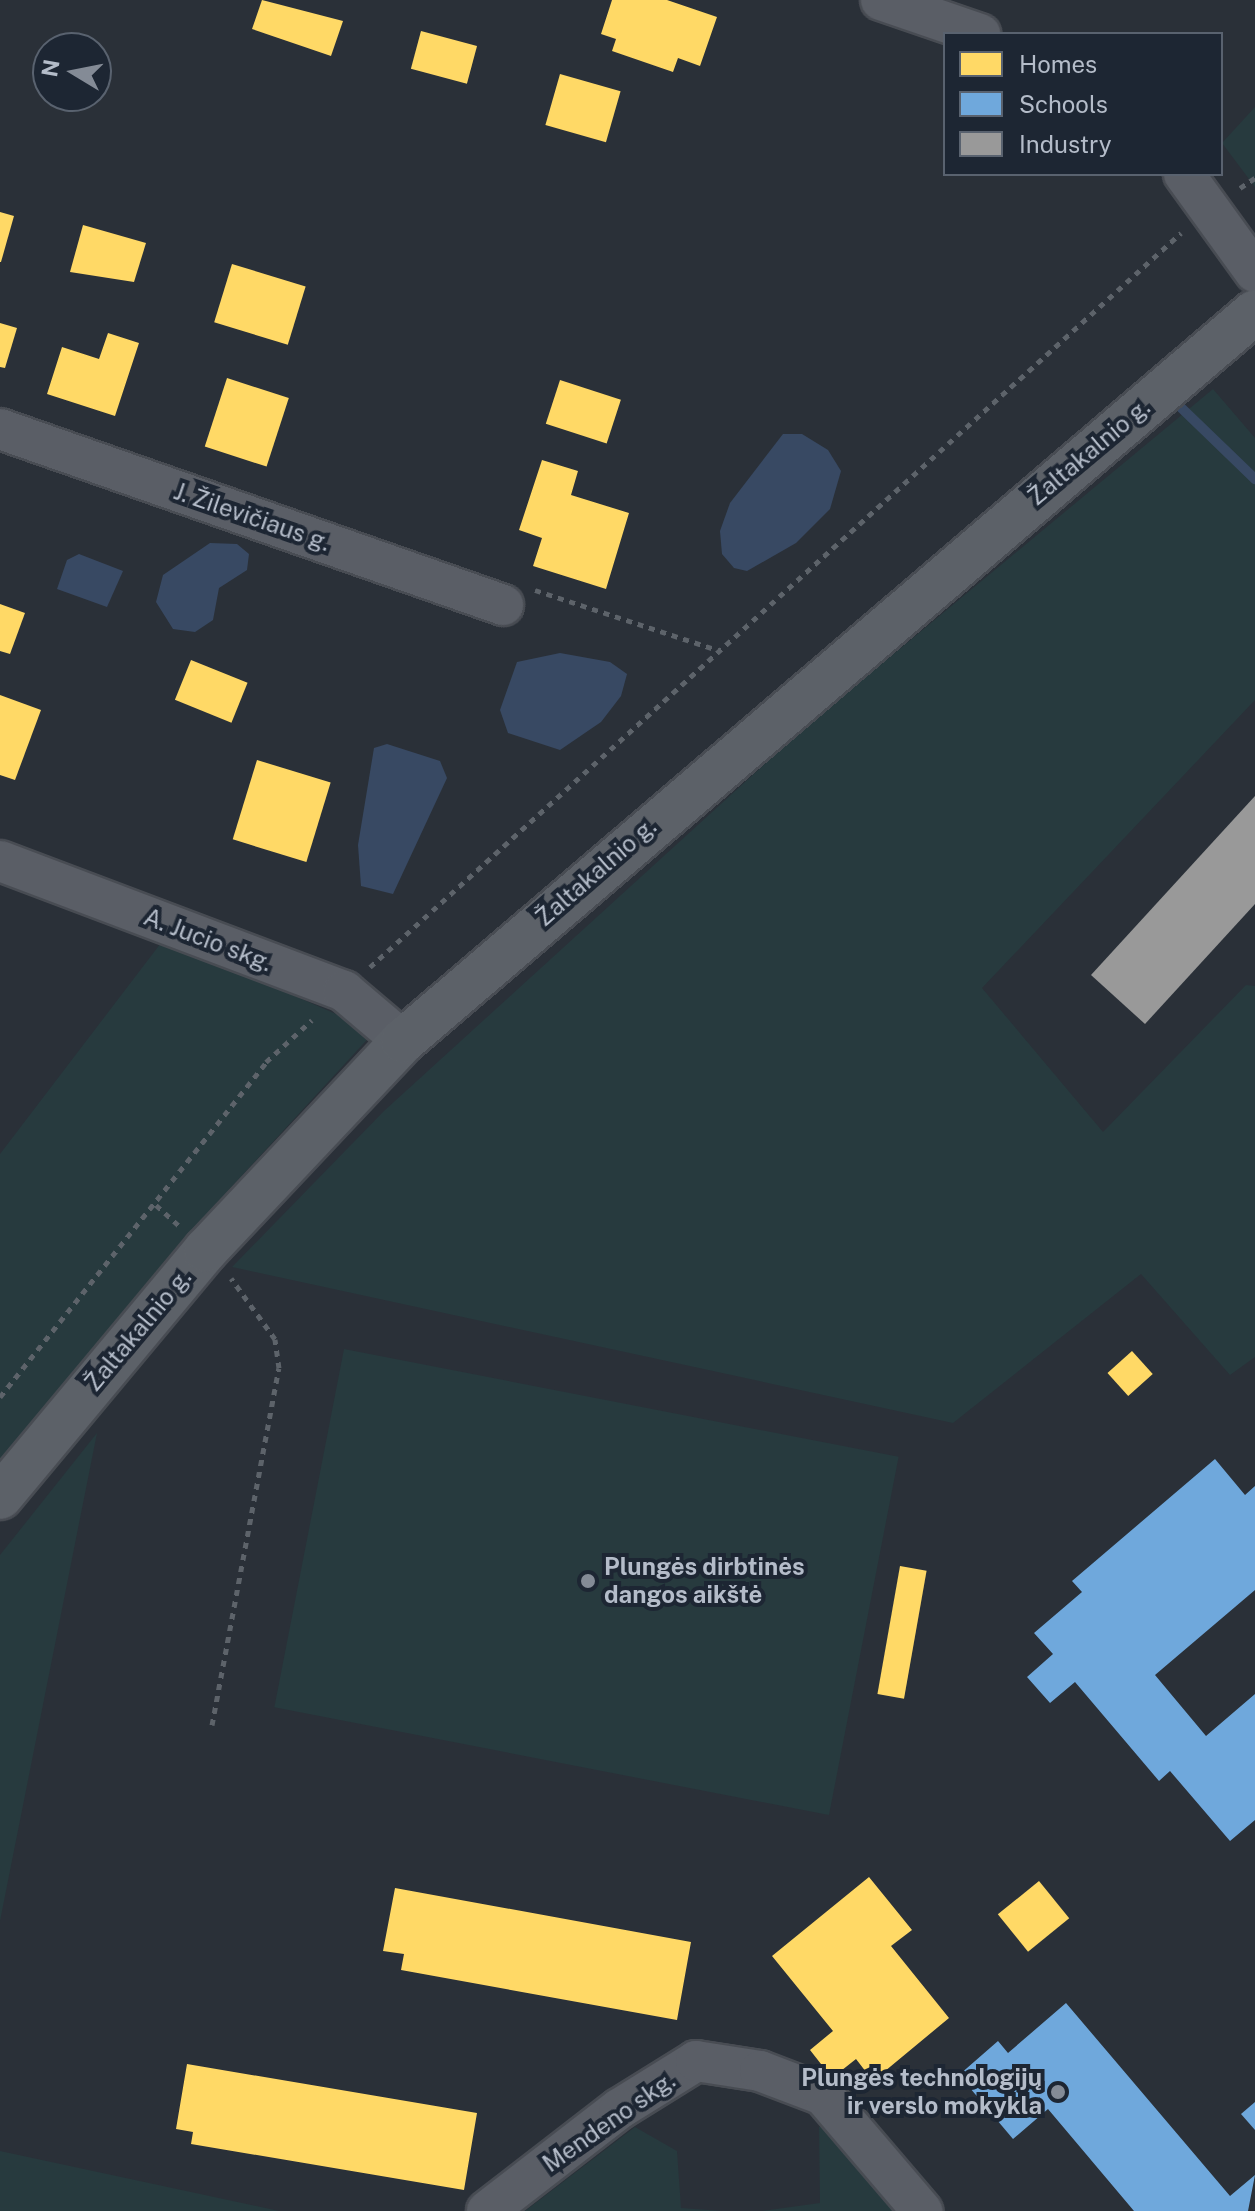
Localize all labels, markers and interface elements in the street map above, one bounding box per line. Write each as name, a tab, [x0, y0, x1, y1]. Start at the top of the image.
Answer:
north arrow	[32, 32, 112, 112]
legend	[943, 32, 1223, 176]
text: Homes	[1019, 50, 1097, 78]
text: N	[36, 57, 65, 79]
text: Schools	[1019, 90, 1108, 118]
text: Industry	[1019, 130, 1112, 158]
street label: Žaltakalnio g.	[1022, 393, 1156, 511]
street label: J. Žilevičiaus g.	[170, 477, 334, 557]
street label: Žaltakalnio g.	[530, 812, 662, 932]
street label: A. Jucio skg.	[140, 902, 276, 978]
street label: Žaltakalnio g.	[79, 1263, 197, 1397]
place label: Plungės dirbtinės dangos aikštė	[604, 1553, 805, 1609]
marker: Plungės dirbtinės dangos aikštė	[579, 1572, 597, 1590]
place label: Plungės technologijų ir verslo mokykla	[801, 2064, 1042, 2120]
street label: Mendeno skg.	[537, 2066, 681, 2178]
marker: Plungės technologijų ir verslo mokykla	[1049, 2083, 1067, 2101]

